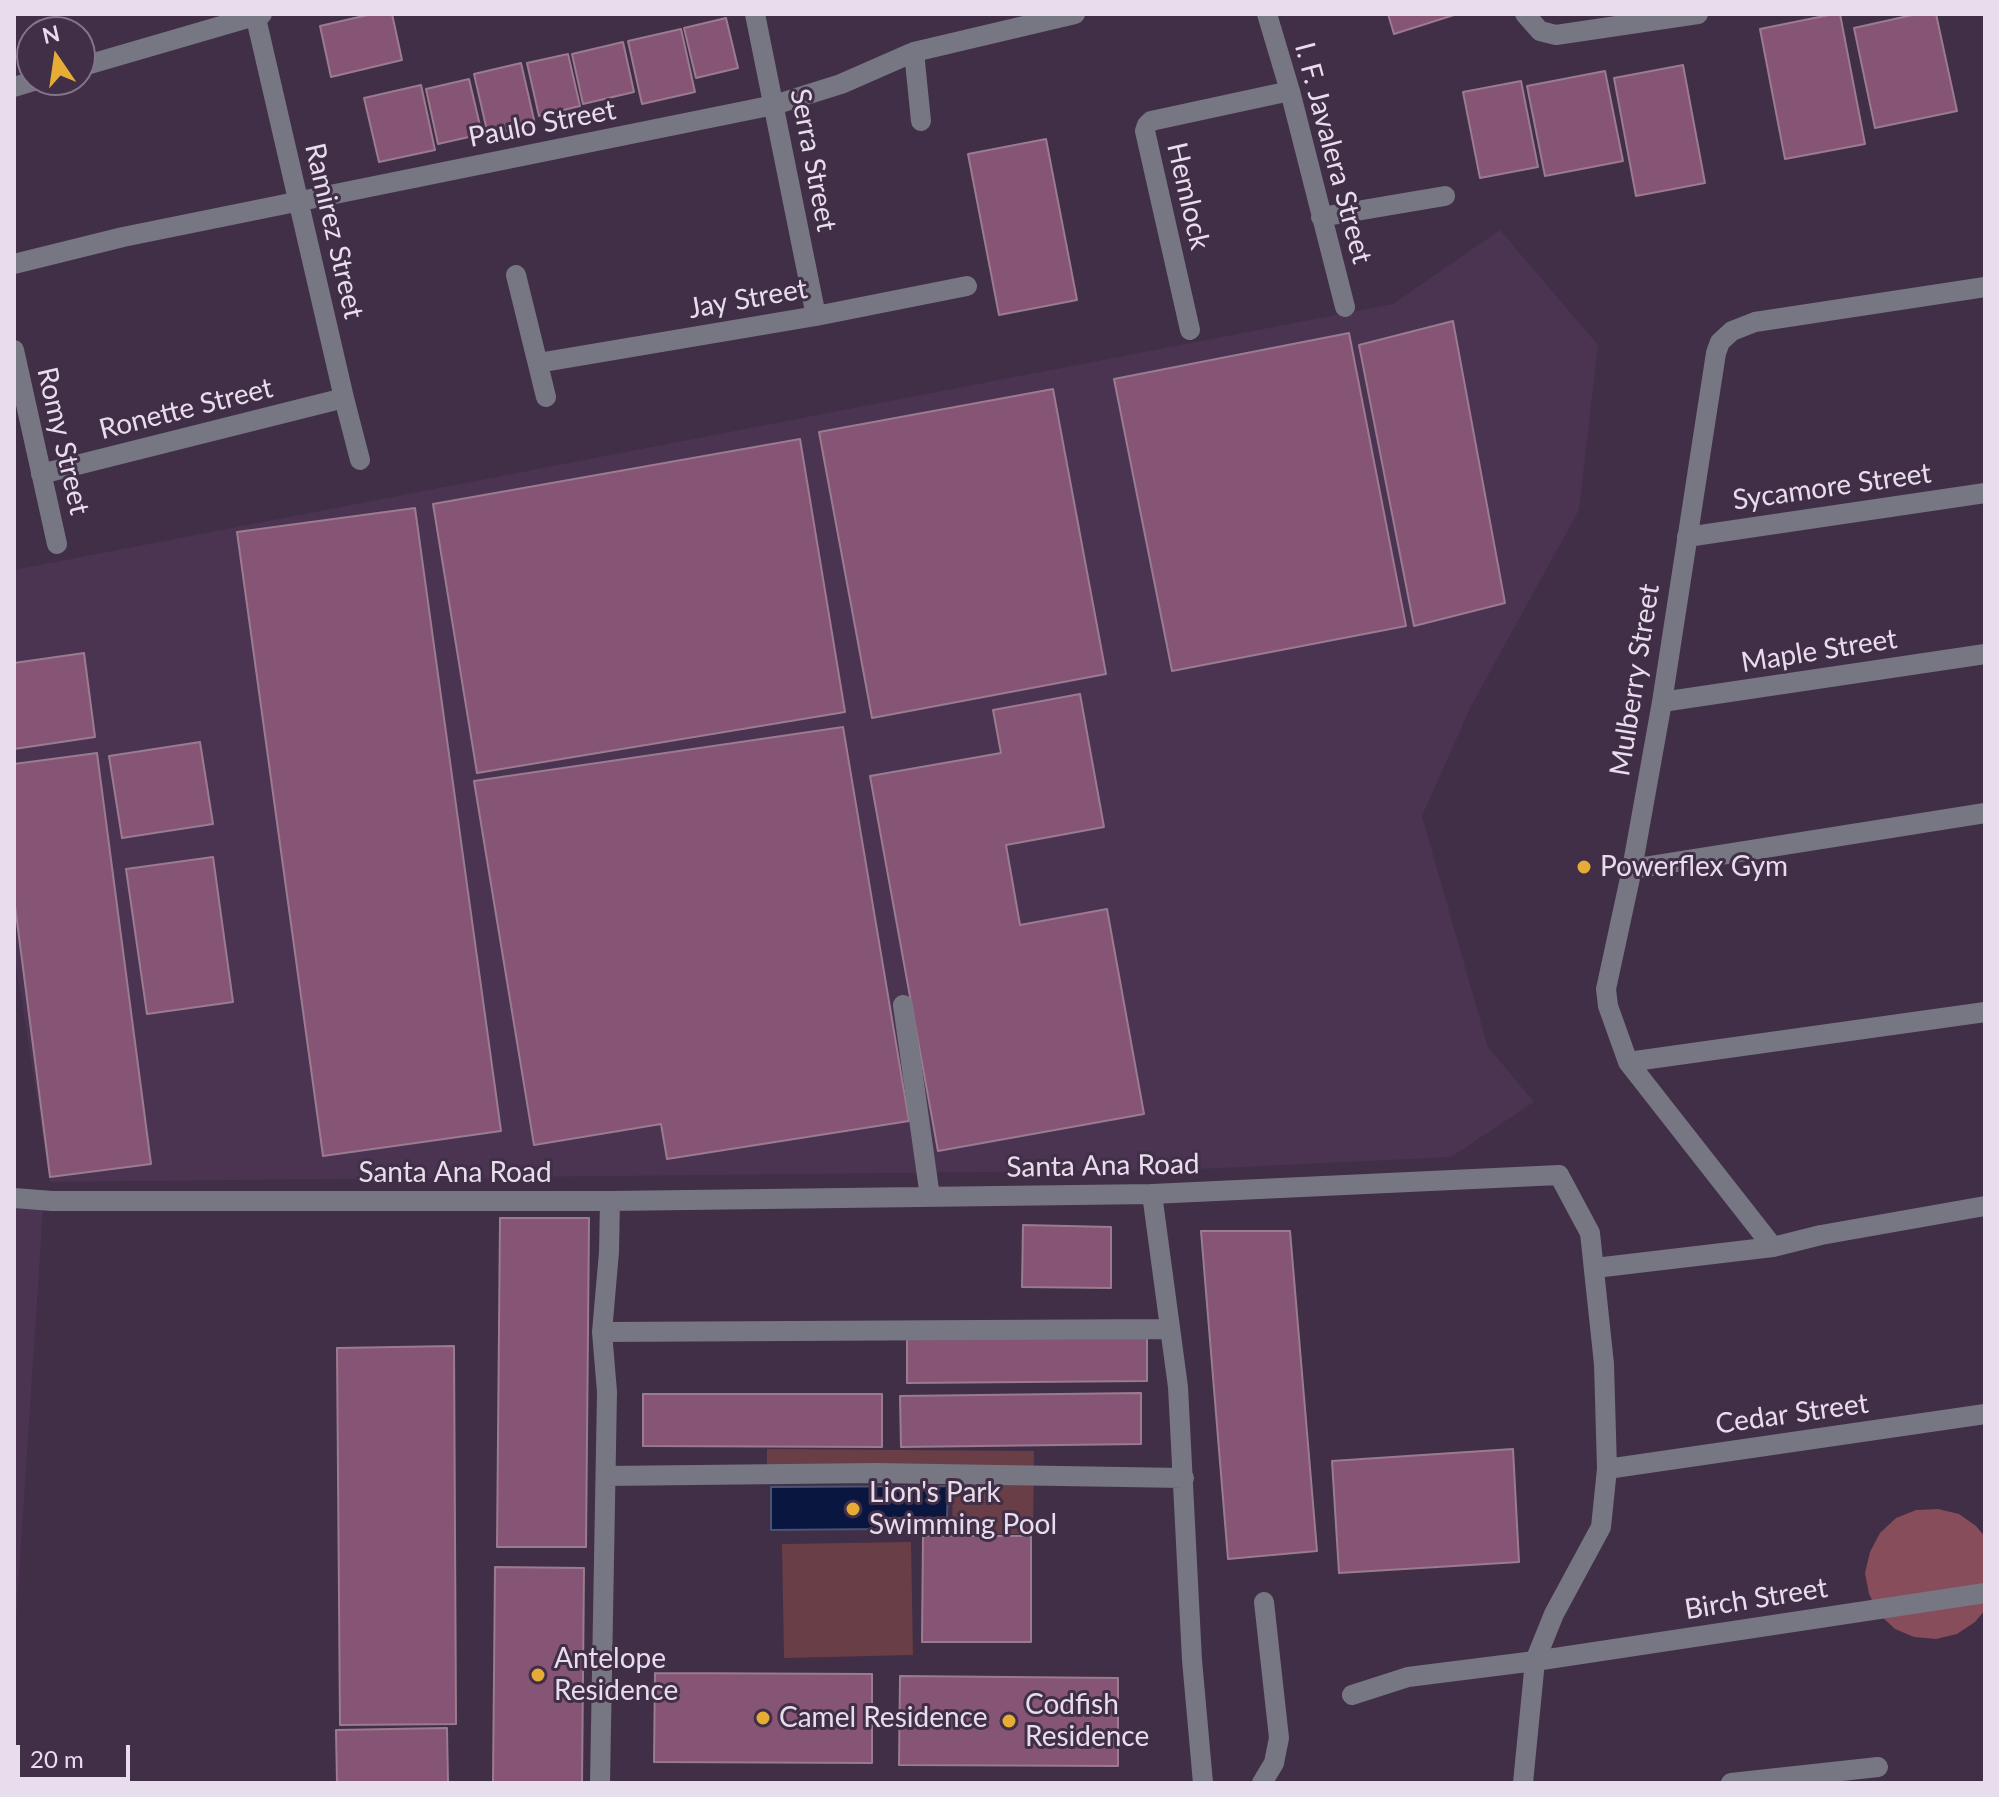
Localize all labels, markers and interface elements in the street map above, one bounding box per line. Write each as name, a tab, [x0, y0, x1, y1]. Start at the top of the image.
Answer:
north arrow	[16, 16, 96, 96]
text: N	[40, 19, 62, 49]
street label: I. F. Javalera Street	[1287, 39, 1379, 267]
street label: Serra Street	[783, 86, 843, 234]
street label: Paulo Street	[466, 93, 618, 155]
street label: Hemlock	[1159, 139, 1217, 253]
street label: Ramirez Street	[298, 140, 370, 322]
street label: Jay Street	[686, 272, 810, 326]
street label: Romy Street	[30, 364, 96, 518]
street label: Ronette Street	[96, 371, 276, 447]
street label: Sycamore Street	[1731, 456, 1933, 518]
street label: Mulberry Street	[1603, 581, 1667, 779]
street label: Maple Street	[1739, 622, 1899, 680]
place label: Powerflex Gym	[1600, 850, 1788, 884]
marker: Powerflex Gym	[1575, 858, 1593, 876]
street label: Santa Ana Road	[1006, 1148, 1200, 1184]
street label: Santa Ana Road	[358, 1156, 552, 1190]
street label: Cedar Street	[1713, 1387, 1871, 1441]
place label: Lion's Park Swimming Pool	[869, 1476, 1057, 1542]
marker: Lion's Park Swimming Pool	[844, 1500, 862, 1518]
street label: Birch Street	[1682, 1571, 1830, 1627]
place label: Antelope Residence	[554, 1642, 678, 1708]
marker: Antelope Residence	[529, 1666, 547, 1684]
place label: Codfish Residence	[1025, 1688, 1149, 1754]
place label: Camel Residence	[779, 1701, 987, 1735]
marker: Camel Residence	[754, 1709, 772, 1727]
marker: Codfish Residence	[1000, 1712, 1018, 1730]
scale bar	[20, 1729, 134, 1779]
text: 20 m	[30, 1744, 84, 1773]

